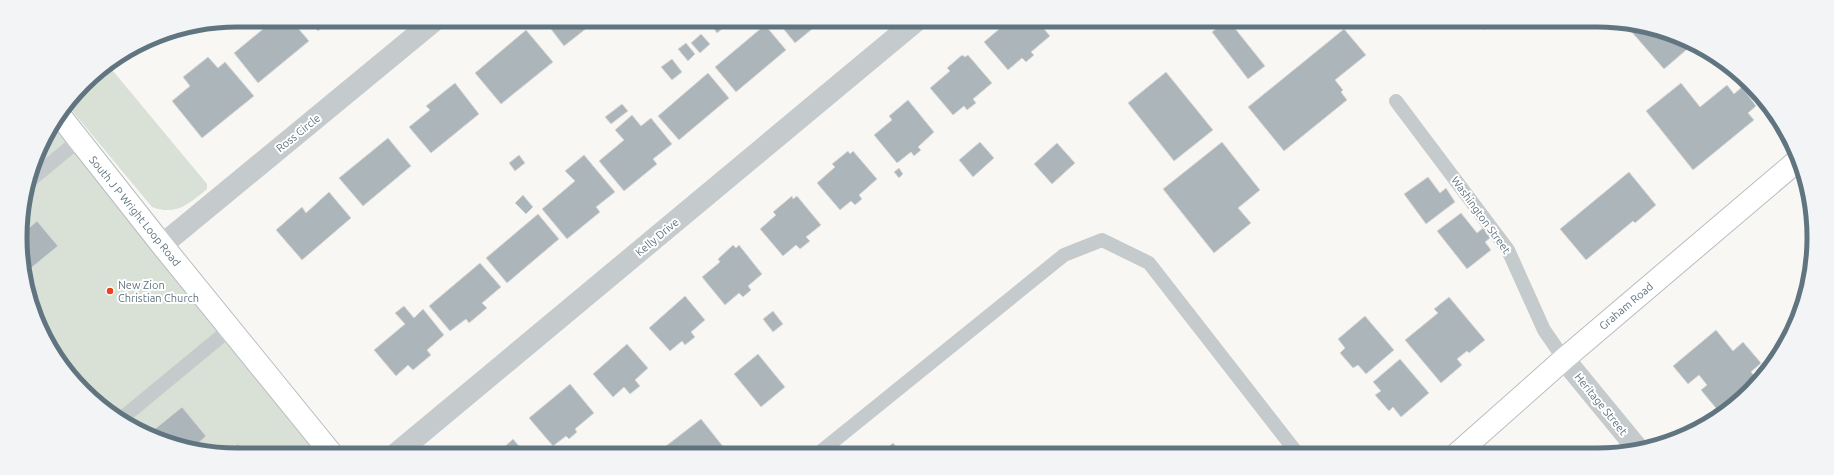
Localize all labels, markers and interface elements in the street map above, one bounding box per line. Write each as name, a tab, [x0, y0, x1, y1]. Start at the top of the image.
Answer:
street label: Ross Circle	[274, 112, 322, 154]
street label: South J P Wright Loop Road	[87, 154, 183, 268]
street label: Washington Street	[1449, 174, 1513, 256]
street label: Kelly Drive	[633, 216, 681, 258]
place label: New Zion Christian Church	[118, 279, 199, 304]
street label: Graham Road	[1597, 280, 1655, 332]
marker: New Zion Christian Church	[105, 286, 115, 296]
street label: Heritage Street	[1572, 371, 1630, 438]

